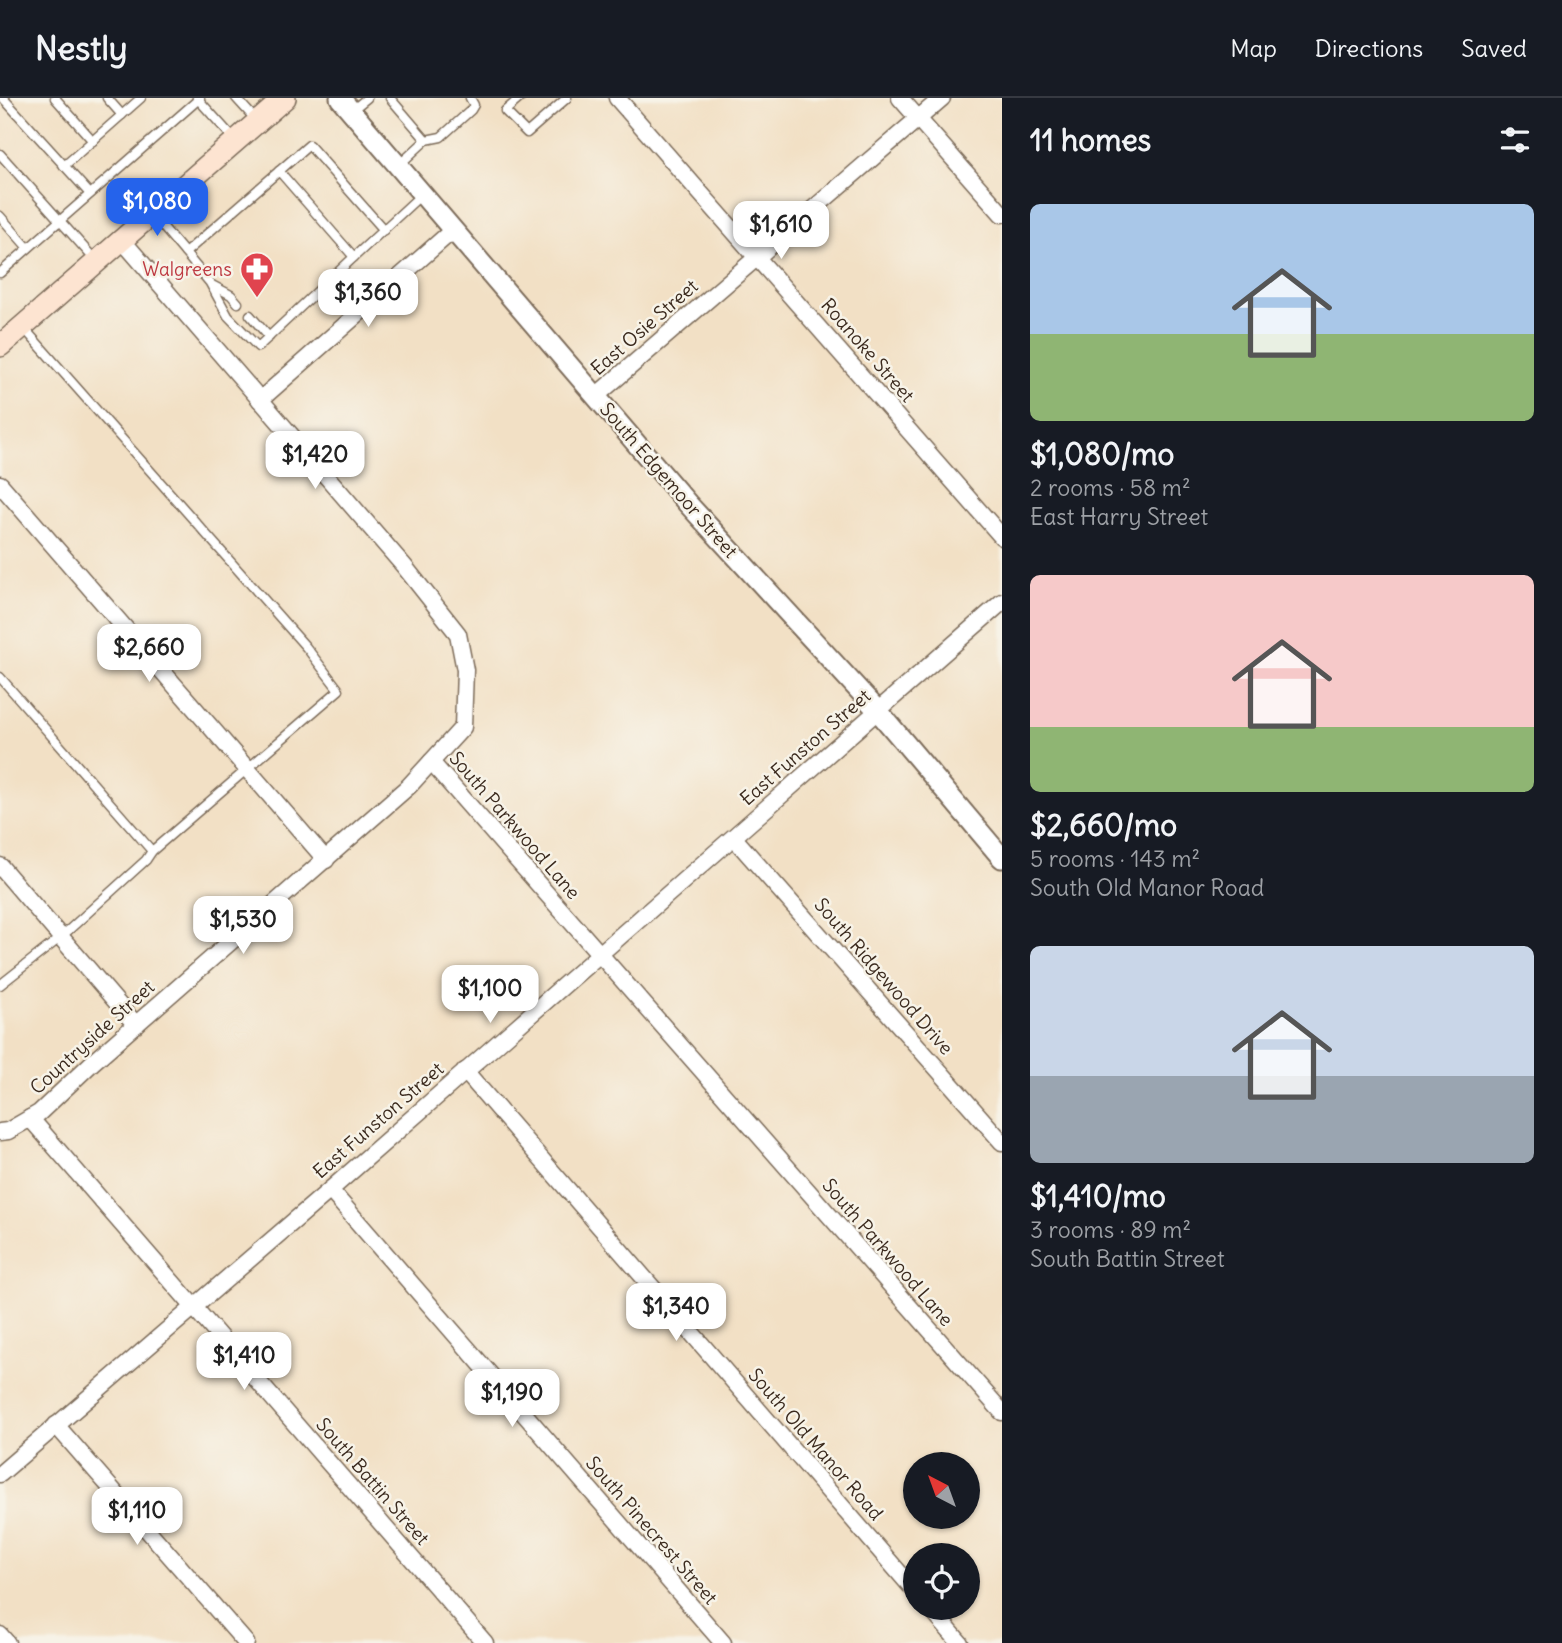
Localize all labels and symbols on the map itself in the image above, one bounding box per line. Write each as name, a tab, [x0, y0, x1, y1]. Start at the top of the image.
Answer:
pin: $1,080	[100, 178, 214, 238]
pin: $1,610	[724, 202, 838, 261]
pharmacy icon: Walgreens	[238, 250, 276, 299]
place label: Walgreens	[142, 257, 232, 281]
pin: $1,360	[311, 270, 425, 329]
street label: East Osie Street	[585, 274, 703, 380]
street label: Roanoke Street	[816, 293, 920, 407]
street label: South Edgemoor Street	[595, 397, 743, 563]
pin: $1,420	[258, 432, 372, 491]
pin: $2,660	[92, 624, 206, 684]
street label: East Funston Street	[735, 684, 875, 810]
street label: South Parkwood Lane	[444, 746, 586, 904]
street label: South Ridgewood Drive	[809, 893, 959, 1059]
pin: $1,530	[186, 896, 300, 956]
pin: $1,100	[433, 965, 547, 1025]
street label: Countryside Street	[25, 975, 159, 1099]
street label: East Funston Street	[308, 1057, 448, 1183]
street label: South Parkwood Lane	[817, 1173, 959, 1331]
pin: $1,340	[619, 1284, 733, 1343]
pin: $1,410	[187, 1332, 301, 1392]
street label: South Old Manor Road	[743, 1363, 889, 1525]
pin: $1,190	[455, 1370, 569, 1429]
street label: South Battin Street	[311, 1412, 435, 1550]
street label: South Pinecrest Street	[581, 1451, 723, 1609]
north arrow	[903, 1452, 980, 1530]
pin: $1,110	[80, 1488, 194, 1547]

